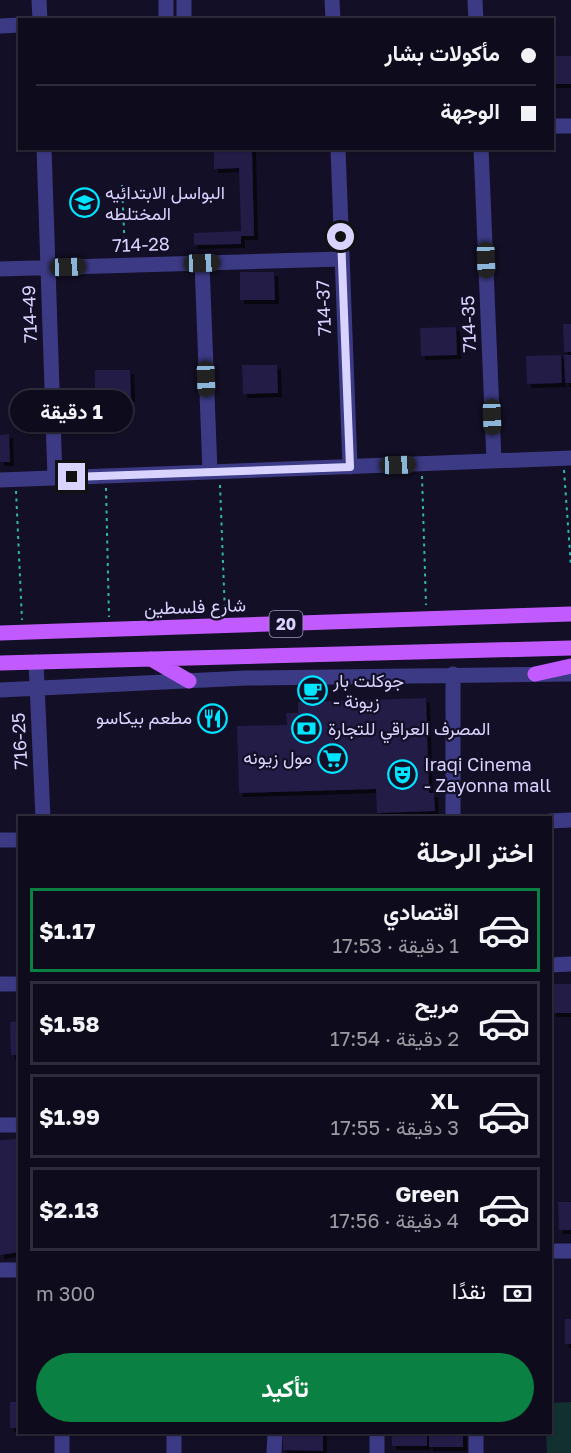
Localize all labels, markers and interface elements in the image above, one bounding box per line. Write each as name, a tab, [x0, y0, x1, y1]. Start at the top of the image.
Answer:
text: مأكولات بشار	[385, 39, 500, 66]
text: الوجهة	[440, 97, 500, 124]
place label: البواسل الابتدائيه المختلطه	[105, 181, 225, 224]
school or university icon: البواسل الابتدائيه المختلطه	[68, 187, 100, 219]
route start	[327, 223, 354, 250]
street label: 714-28	[112, 232, 170, 256]
car	[476, 242, 496, 278]
car	[184, 253, 220, 273]
car	[50, 257, 86, 277]
street label: 714-37	[311, 280, 335, 336]
street label: 714-49	[17, 285, 41, 343]
street label: 714-35	[456, 295, 480, 353]
car	[196, 361, 216, 397]
callout: 1 دقيقة	[10, 390, 134, 432]
text: 1 دقيقة	[40, 399, 103, 423]
car	[482, 399, 502, 435]
car	[380, 455, 416, 475]
route end	[58, 463, 85, 490]
street label: شارع فلسطين	[144, 593, 246, 621]
road number: 20	[270, 611, 302, 637]
place label: جوكلت بار - زيونة	[332, 669, 404, 713]
cafe icon: جوكلت بار - زيونة	[296, 675, 328, 707]
restaurant icon: مطعم بيكاسو	[197, 702, 229, 734]
place label: مطعم بيكاسو	[96, 706, 192, 730]
street label: 716-25	[7, 712, 31, 770]
bank icon: المصرف العراقي للتجارة	[291, 713, 323, 745]
place label: المصرف العراقي للتجارة	[328, 717, 490, 744]
supermarket icon: مول زيونه	[317, 742, 349, 774]
place label: مول زيونه	[243, 746, 312, 769]
place label: Iraqi Cinema - Zayonna mall	[424, 753, 551, 796]
theatre icon: Iraqi Cinema - Zayonna mall	[387, 759, 419, 791]
text: اختر الرحلة	[417, 836, 534, 868]
text: اقتصادي	[383, 898, 459, 925]
icon: car	[477, 903, 531, 957]
text: $1.17	[39, 917, 95, 944]
text: 1 دقيقة · 17:53	[332, 933, 459, 957]
text: مريح	[415, 991, 459, 1018]
icon: car	[477, 996, 531, 1050]
text: $1.58	[39, 1010, 100, 1037]
text: 2 دقيقة · 17:54	[330, 1026, 459, 1050]
text: XL	[431, 1087, 459, 1114]
icon: car	[477, 1089, 531, 1143]
text: $1.99	[39, 1103, 100, 1130]
text: 3 دقيقة · 17:55	[331, 1115, 459, 1139]
text: Green	[395, 1180, 459, 1207]
icon: car	[477, 1182, 531, 1236]
text: $2.13	[39, 1196, 99, 1223]
text: 4 دقيقة · 17:56	[330, 1208, 459, 1232]
text: نقدًا	[452, 1277, 486, 1304]
icon: cash	[501, 1277, 534, 1310]
text: 300 m	[36, 1281, 95, 1305]
button: تأكيد	[36, 1353, 534, 1422]

